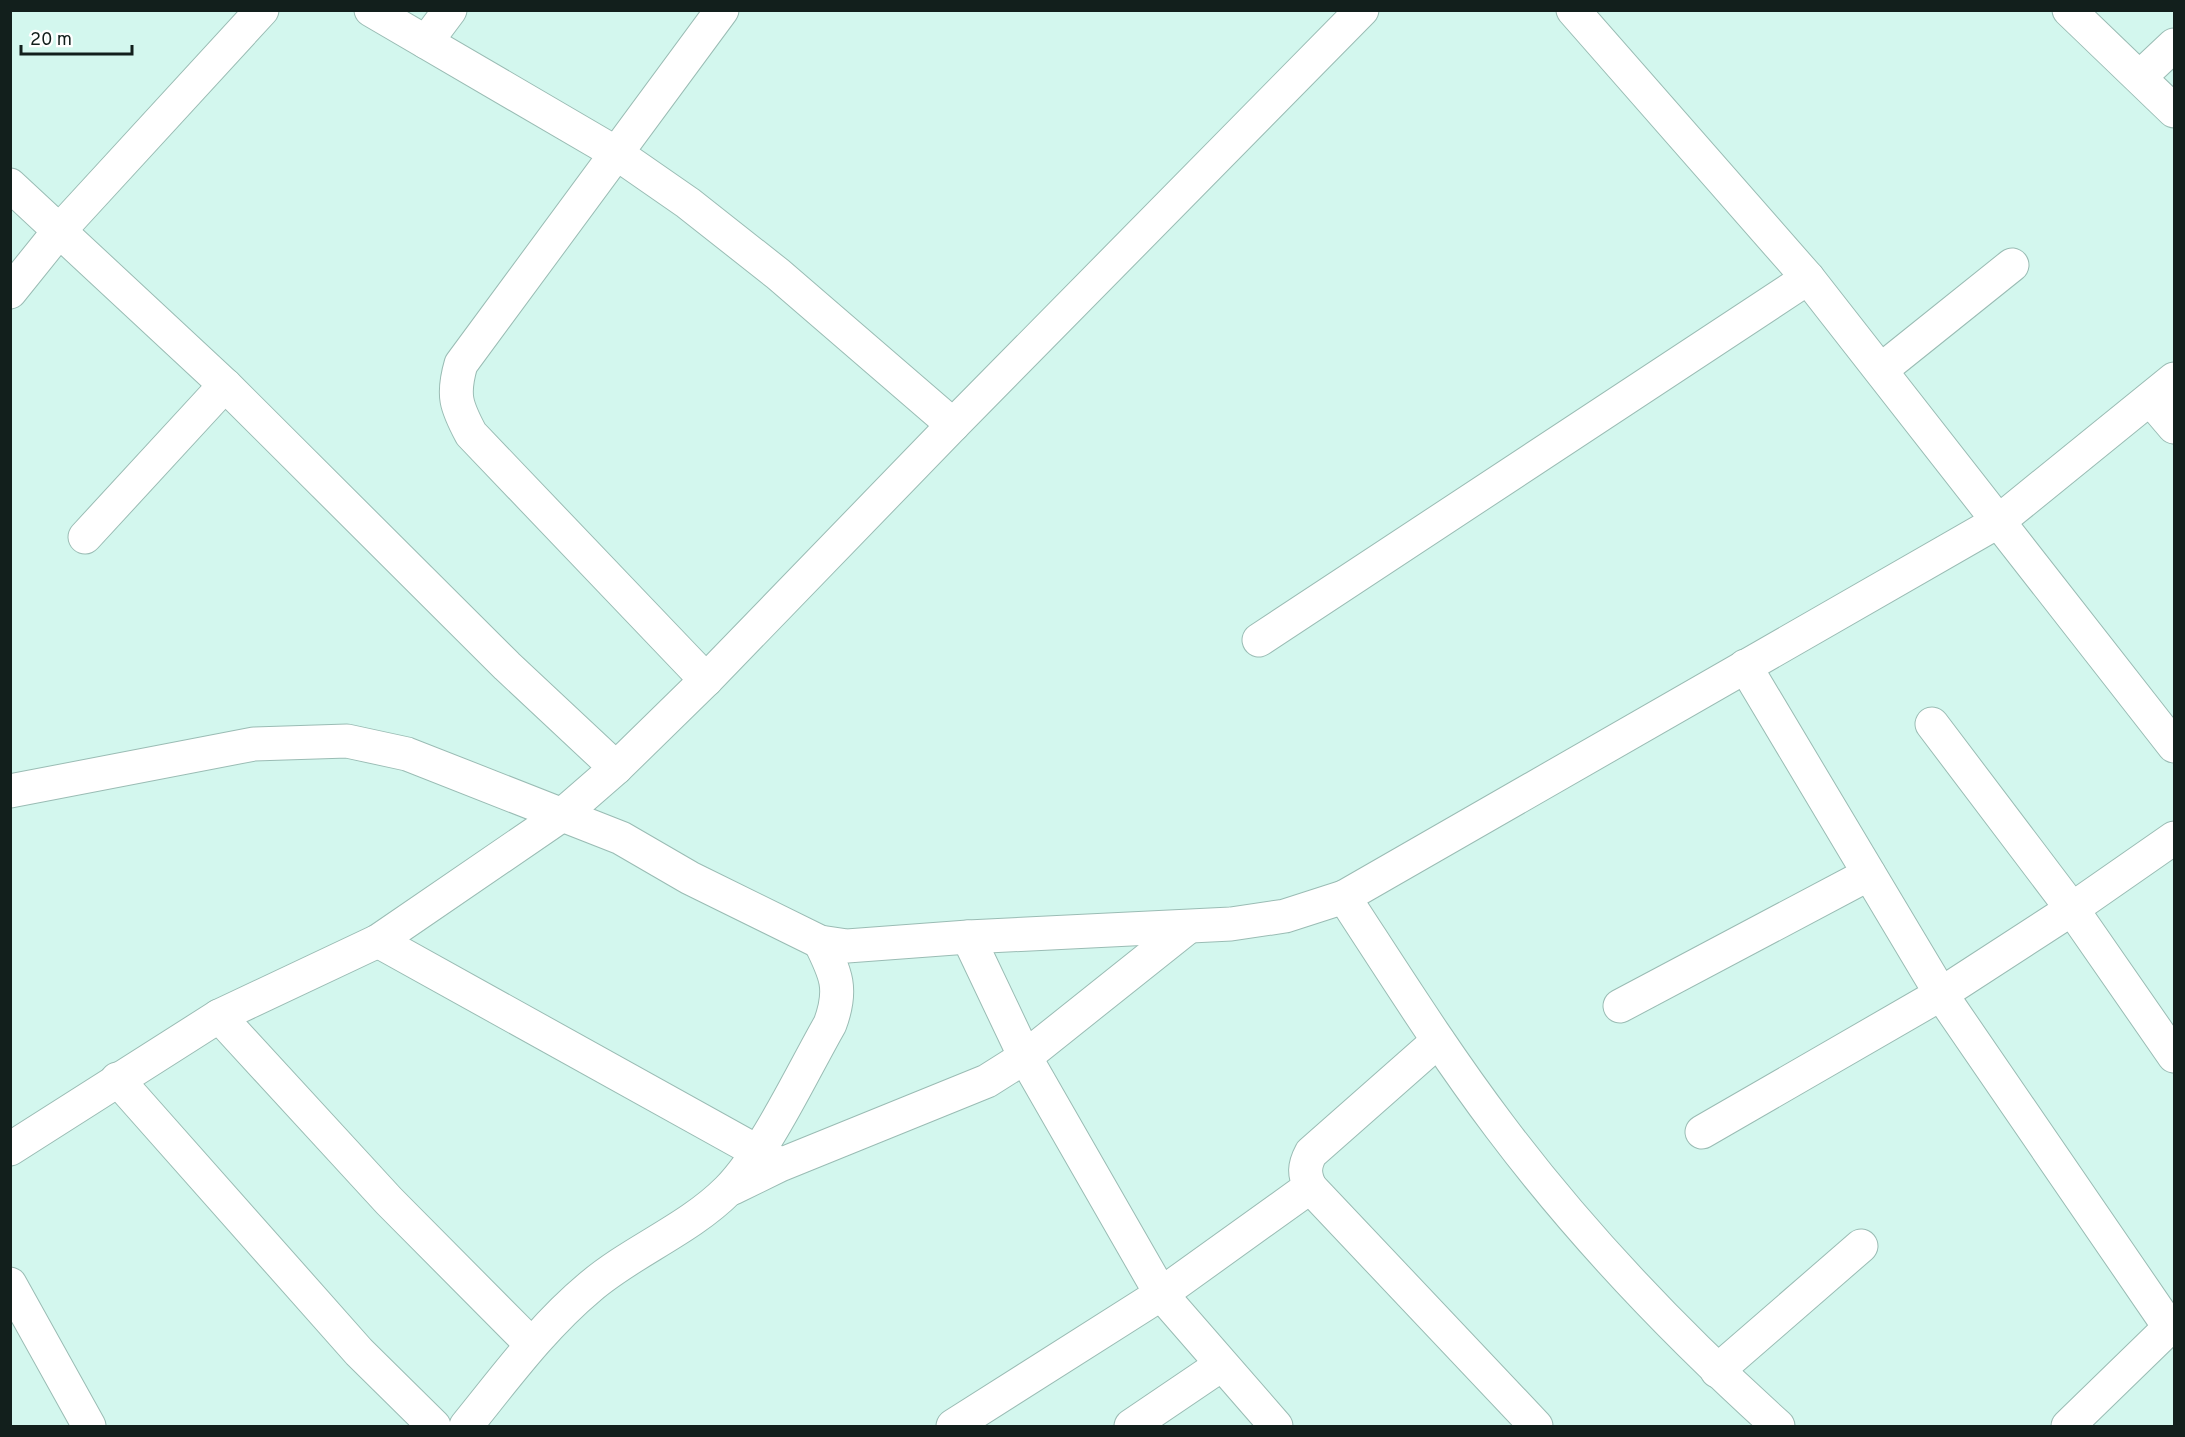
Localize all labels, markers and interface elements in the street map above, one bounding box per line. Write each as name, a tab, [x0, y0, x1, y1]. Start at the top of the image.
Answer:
scale bar	[21, 18, 132, 56]
text: 20 m	[30, 29, 72, 52]

